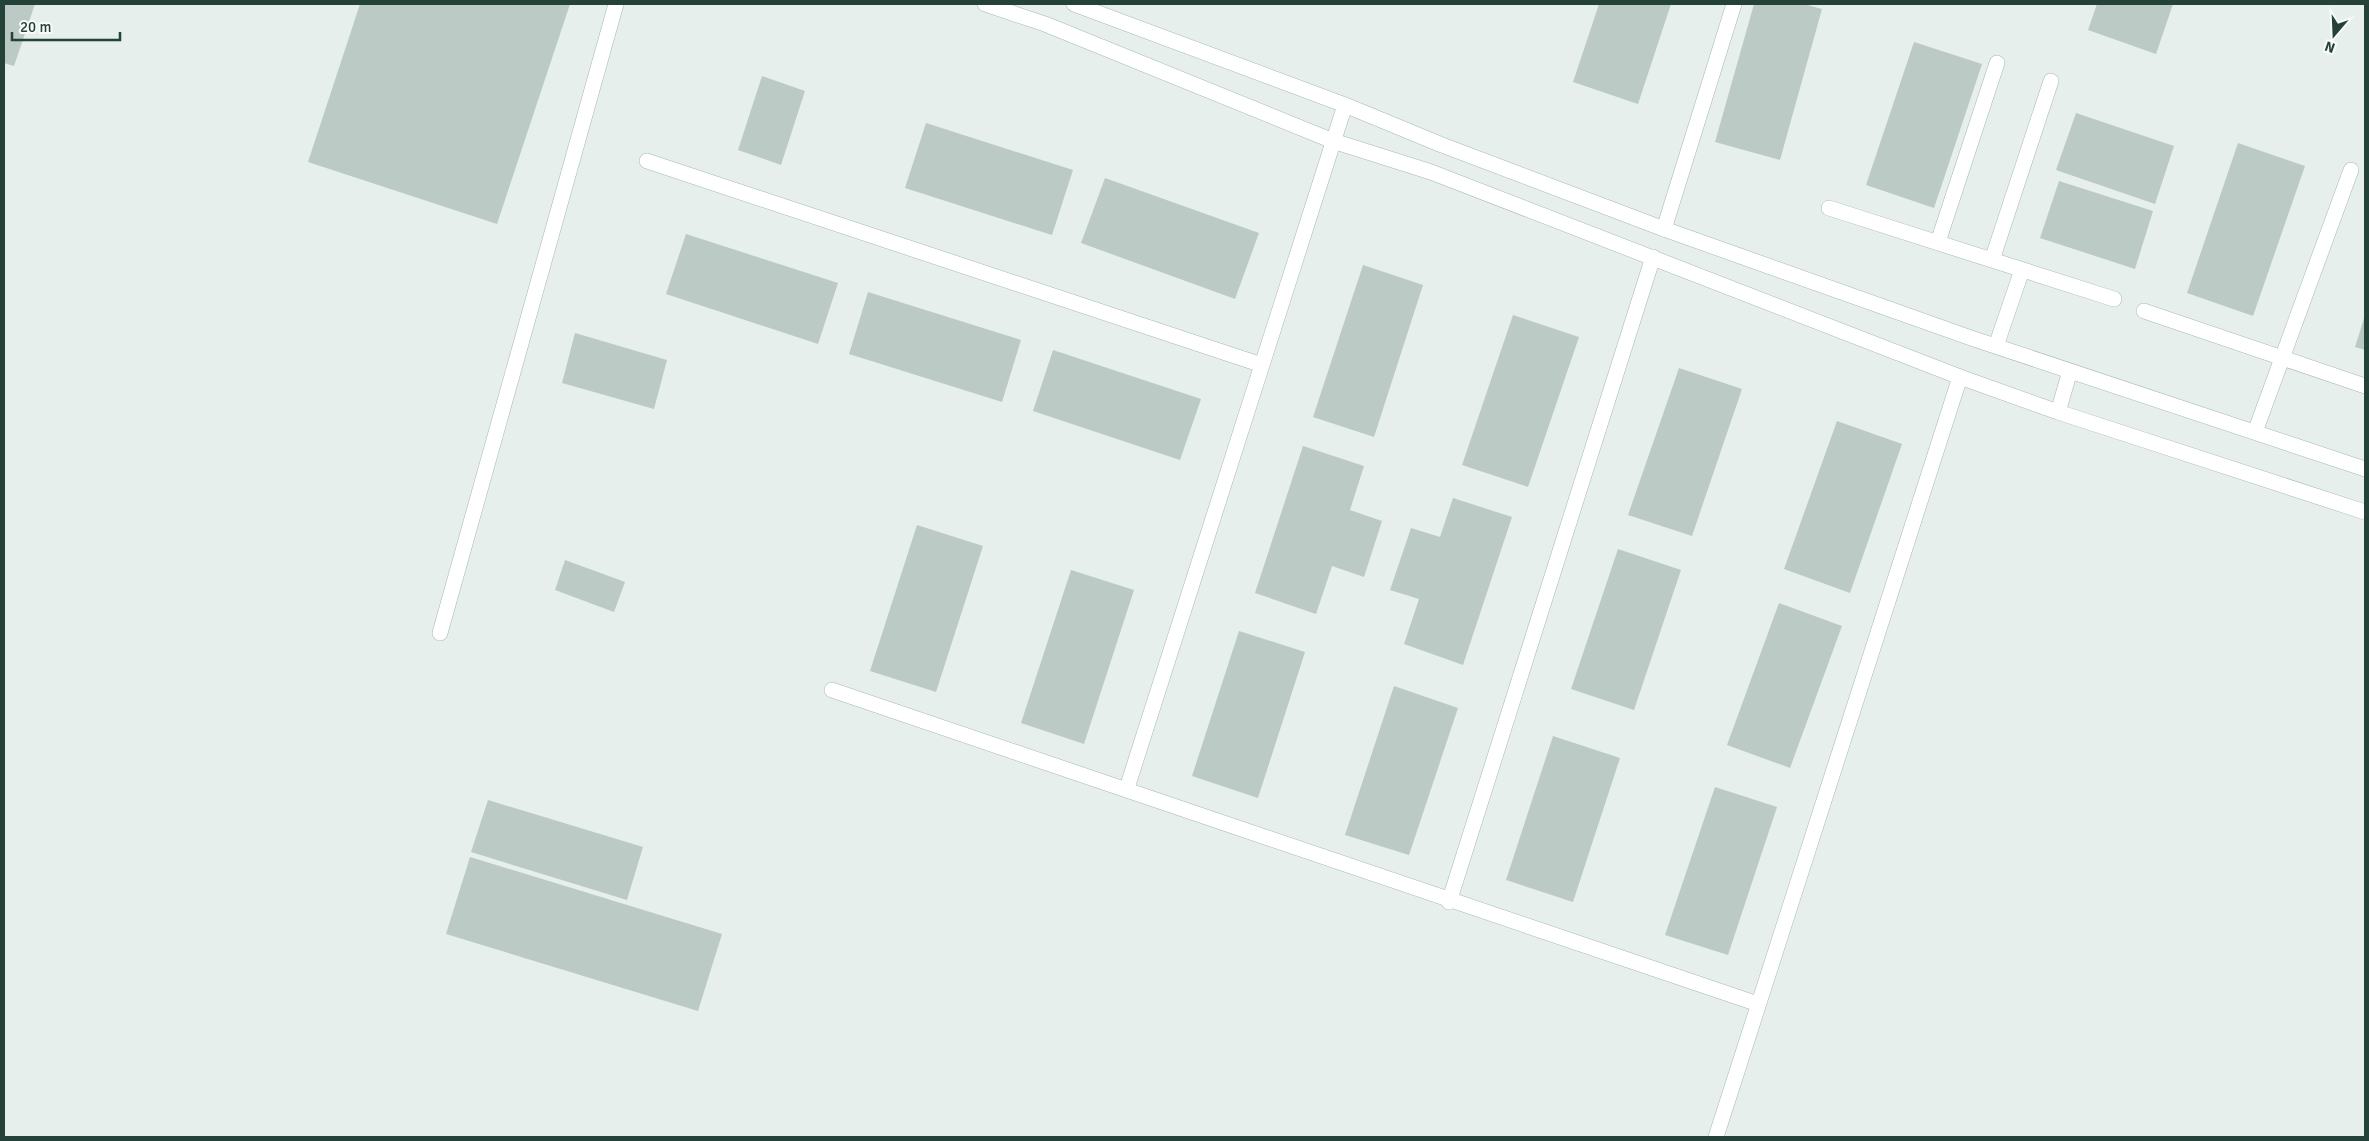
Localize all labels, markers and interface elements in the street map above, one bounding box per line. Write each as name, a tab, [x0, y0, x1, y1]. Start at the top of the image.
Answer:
scale bar	[12, 10, 120, 42]
north arrow	[2309, 10, 2359, 60]
text: 20 m	[20, 18, 51, 36]
text: N	[2323, 37, 2337, 56]

